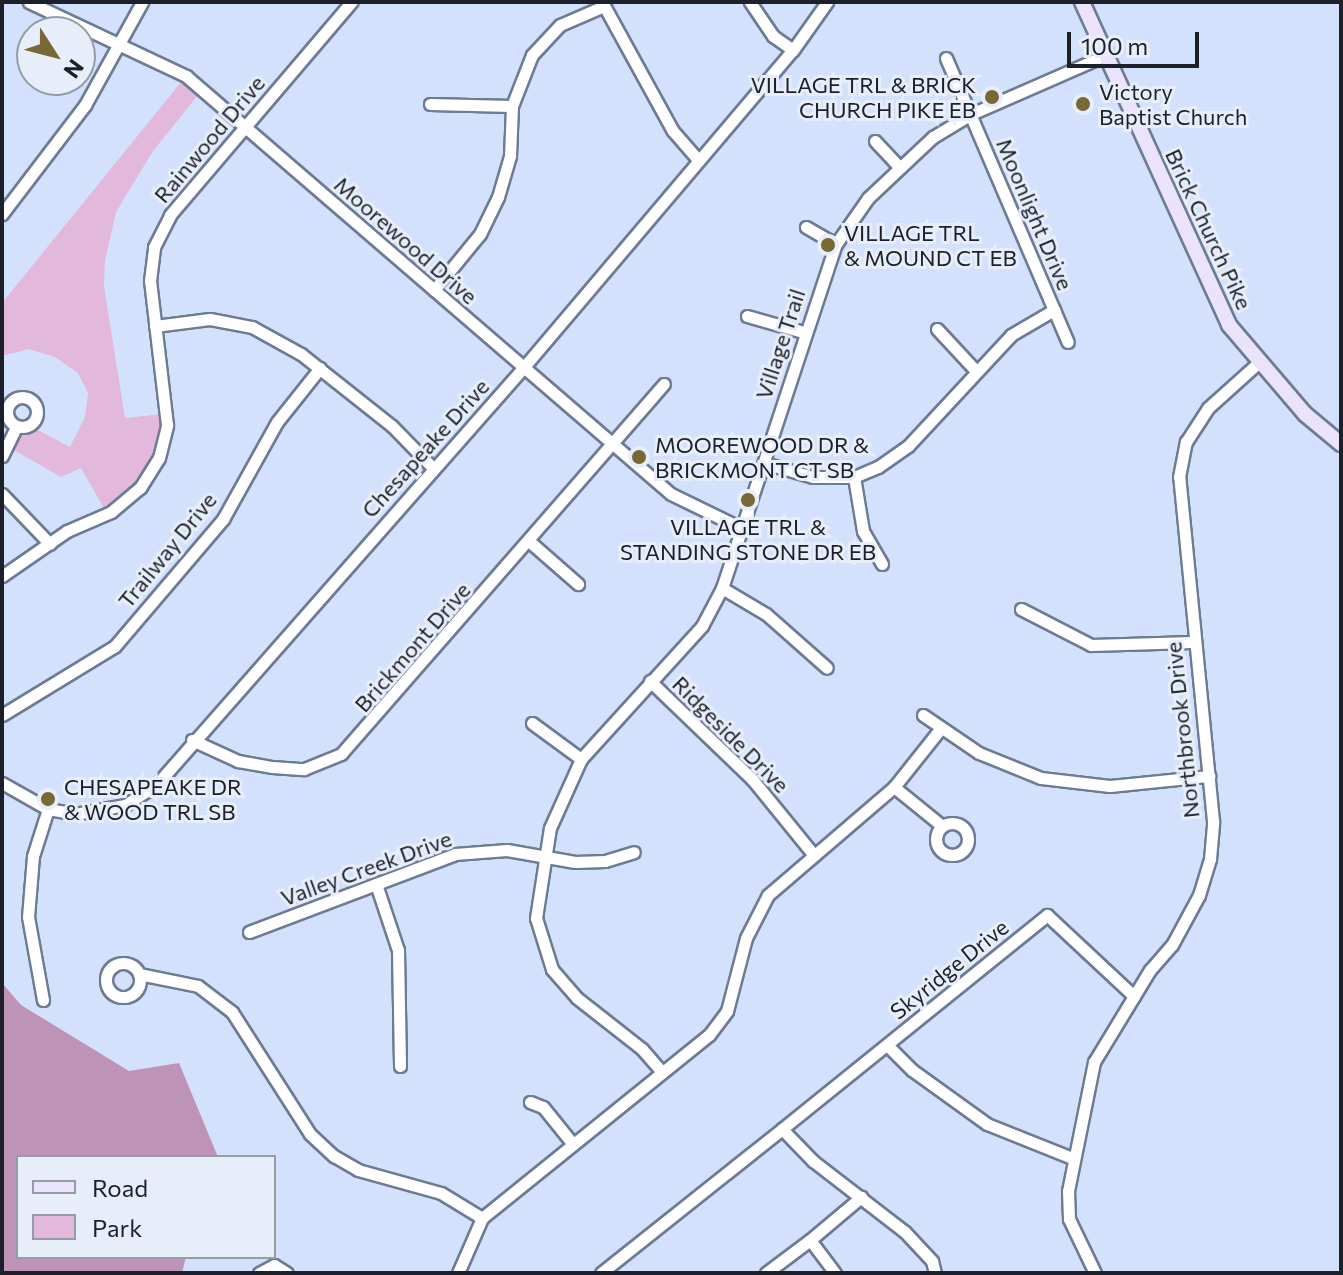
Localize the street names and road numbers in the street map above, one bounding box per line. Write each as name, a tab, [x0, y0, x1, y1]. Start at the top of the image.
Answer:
street label: Rainwood Drive	[148, 70, 270, 208]
street label: Moonlight Drive	[991, 134, 1079, 294]
street label: Brick Church Pike	[1160, 144, 1258, 314]
street label: Moorewood Drive	[329, 171, 483, 309]
street label: Village Trail	[750, 285, 810, 403]
street label: Chesapeake Drive	[356, 373, 494, 523]
street label: Trailway Drive	[112, 487, 222, 613]
street label: Brickmont Drive	[349, 577, 475, 717]
street label: Northbrook Drive	[1160, 641, 1204, 819]
street label: Ridgeside Drive	[667, 670, 795, 798]
street label: Valley Creek Drive	[277, 825, 455, 911]
street label: Skyridge Drive	[885, 913, 1013, 1025]

